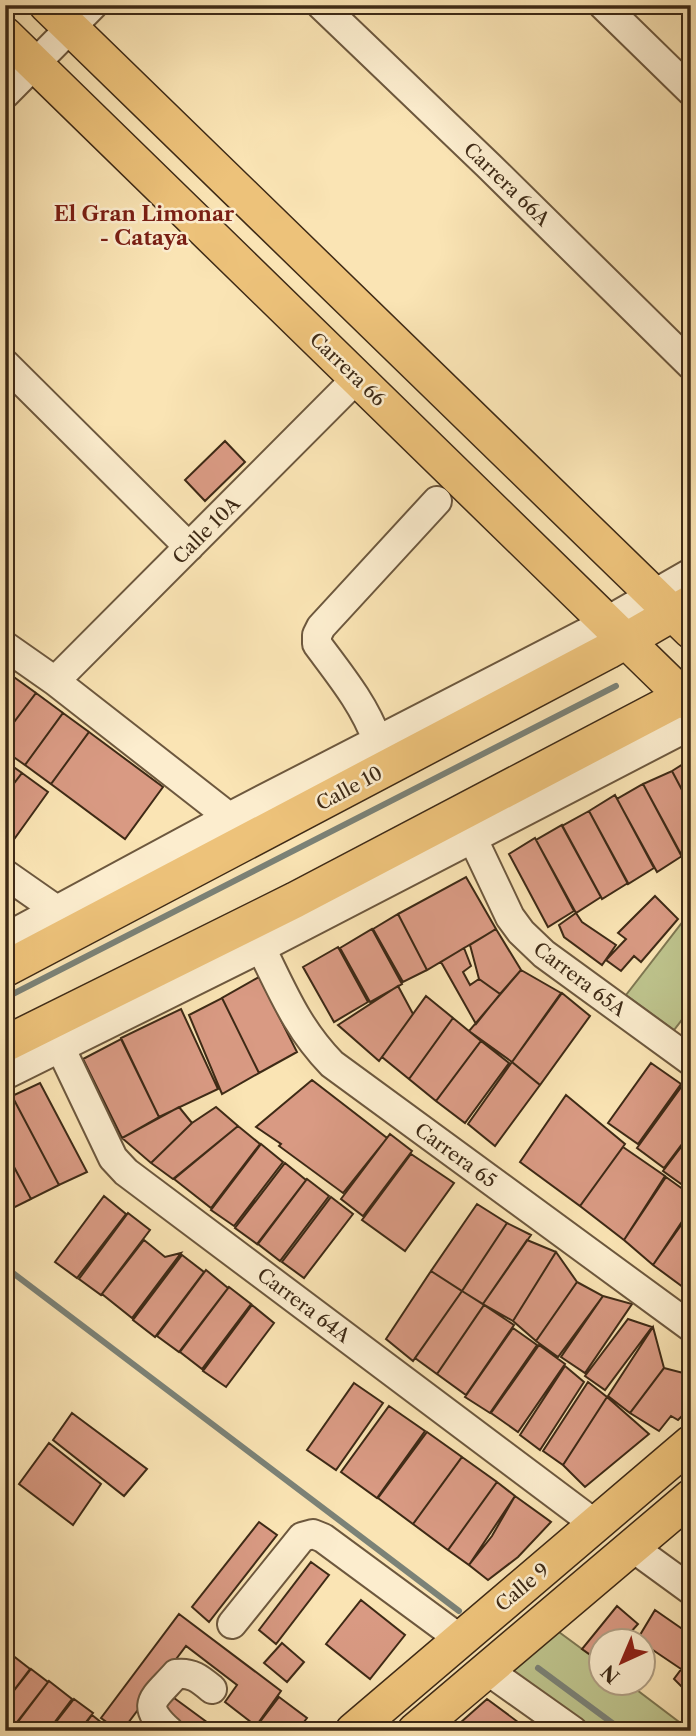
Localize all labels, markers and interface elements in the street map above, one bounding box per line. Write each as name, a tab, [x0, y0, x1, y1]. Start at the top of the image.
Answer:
street label: Carrera 66A	[459, 138, 555, 232]
district label: El Gran Limonar - Cataya	[54, 201, 235, 250]
street label: Carrera 66	[305, 328, 390, 411]
street label: Calle 10A	[168, 491, 245, 569]
street label: Calle 10	[312, 761, 386, 815]
street label: Carrera 65A	[529, 937, 631, 1022]
street label: Carrera 65	[410, 1118, 501, 1193]
street label: Carrera 64A	[253, 1263, 355, 1348]
street label: Calle 9	[491, 1558, 554, 1616]
north arrow	[588, 1628, 658, 1698]
text: N	[597, 1660, 624, 1688]

